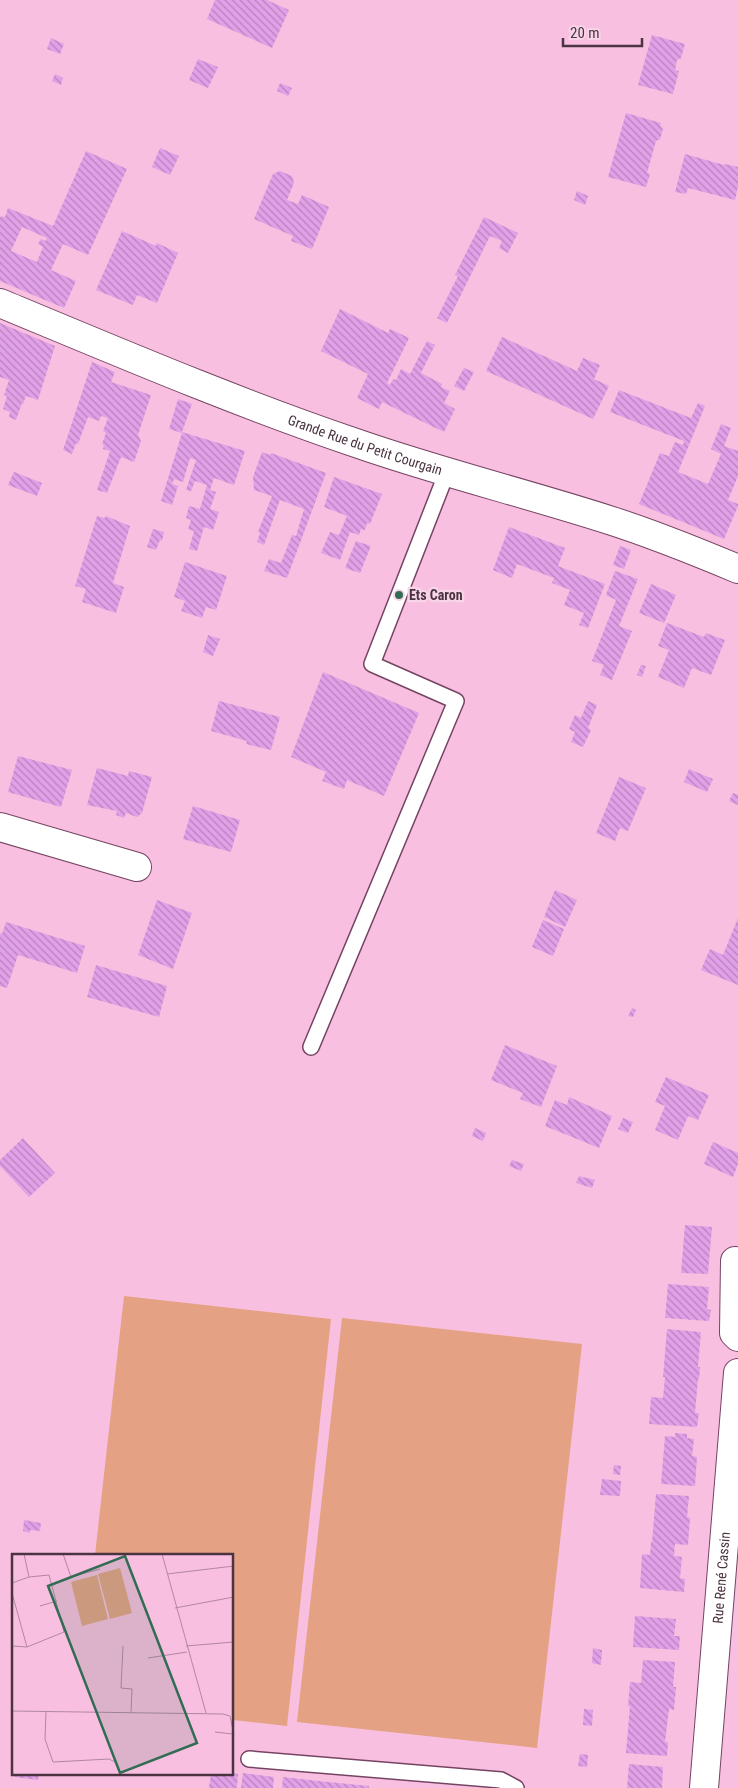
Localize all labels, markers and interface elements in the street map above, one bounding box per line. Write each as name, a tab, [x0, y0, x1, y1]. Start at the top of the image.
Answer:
scale bar	[563, 15, 642, 47]
text: 20 m	[570, 24, 600, 42]
street label: Grande Rue du Petit Courgain	[286, 412, 444, 478]
place label: Ets Caron	[409, 587, 463, 603]
marker: Ets Caron	[393, 589, 405, 601]
street label: Rue René Cassin	[709, 1531, 733, 1624]
inset map	[12, 1554, 234, 1776]

